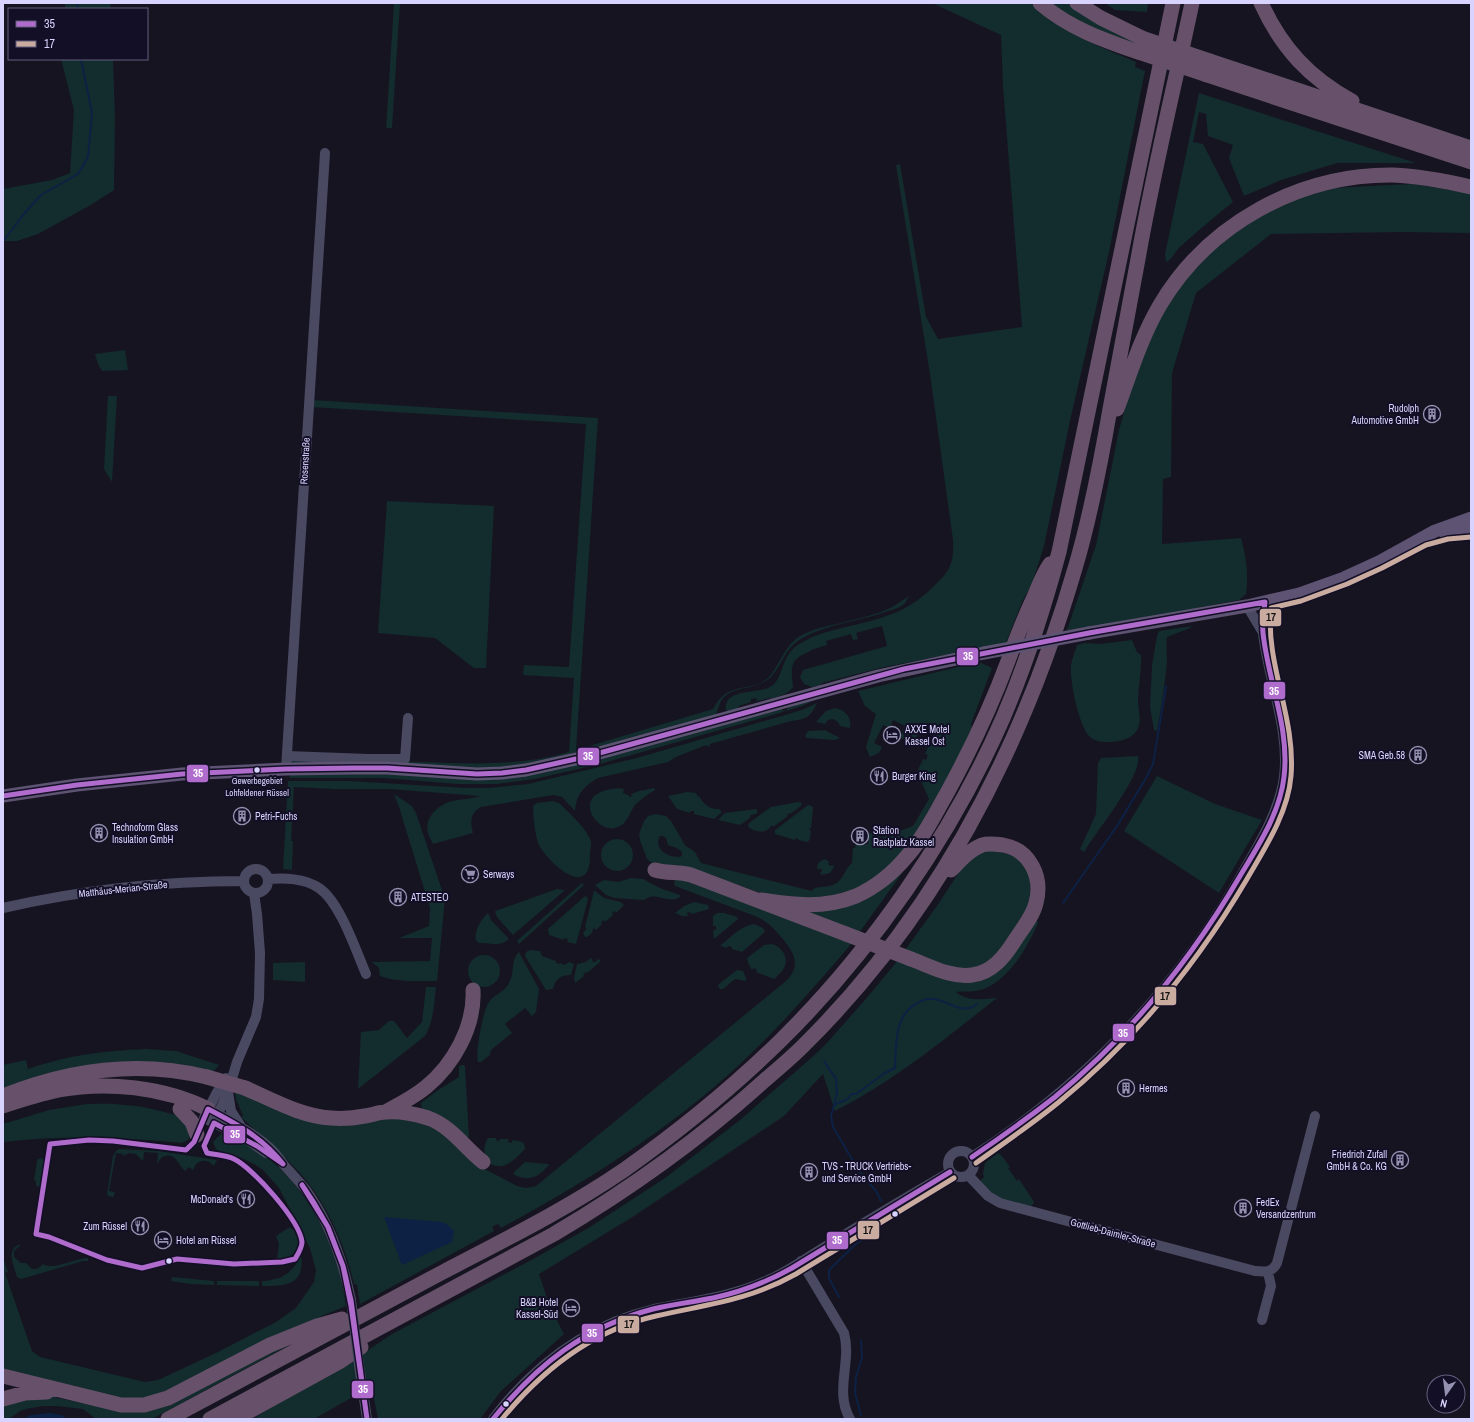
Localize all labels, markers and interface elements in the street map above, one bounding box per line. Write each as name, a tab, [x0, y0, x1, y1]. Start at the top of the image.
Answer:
legend	[8, 8, 148, 60]
text: 35	[44, 16, 55, 32]
text: 17	[44, 36, 55, 52]
place label: Rudolph Automotive GmbH	[1351, 402, 1419, 427]
building icon: Rudolph Automotive GmbH	[1422, 404, 1442, 424]
street label: Rosenstraße	[297, 437, 313, 485]
line badge: 17	[1259, 608, 1282, 627]
text: 17	[1266, 610, 1276, 624]
line badge: 35	[956, 647, 979, 666]
text: 35	[963, 649, 973, 663]
line badge: 35	[1263, 681, 1286, 700]
text: 35	[1269, 684, 1279, 698]
place label: AXXE Motel Kassel Ost	[904, 723, 949, 748]
hotel icon: AXXE Motel Kassel Ost	[882, 725, 902, 745]
building icon: SMA Geb.58	[1408, 745, 1428, 765]
line badge: 35	[577, 747, 600, 766]
text: 35	[583, 749, 593, 763]
place label: SMA Geb.58	[1359, 749, 1405, 762]
line badge: 35	[186, 764, 209, 783]
marker: Gewerbegebiet Lohfeldener Rüssel	[252, 765, 262, 775]
text: 35	[193, 766, 203, 780]
restaurant icon: Burger King	[869, 766, 889, 786]
place label: Burger King	[892, 770, 936, 783]
place label: Gewerbegebiet Lohfeldener Rüssel	[225, 775, 289, 799]
building icon: Petri-Fuchs	[232, 806, 252, 826]
place label: Petri-Fuchs	[255, 810, 297, 823]
place label: Technoform Glass Insulation GmbH	[112, 821, 178, 846]
building icon: Technoform Glass Insulation GmbH	[89, 823, 109, 843]
place label: Station Rastplatz Kassel	[873, 824, 934, 849]
building icon: Station Rastplatz Kassel	[850, 826, 870, 846]
supermarket icon: Serways	[460, 864, 480, 884]
place label: Serways	[483, 868, 514, 881]
street label: Matthäus-Merian-Straße	[78, 878, 169, 900]
building icon: ATESTEO	[388, 887, 408, 907]
place label: ATESTEO	[410, 891, 449, 904]
line badge: 17	[1154, 986, 1177, 1006]
text: 17	[1160, 989, 1170, 1003]
line badge: 35	[1112, 1023, 1135, 1042]
text: 35	[1118, 1026, 1128, 1040]
building icon: Hermes	[1116, 1078, 1136, 1098]
place label: Hermes	[1139, 1082, 1168, 1095]
line badge: 35	[223, 1125, 246, 1144]
text: 35	[230, 1127, 240, 1141]
place label: Friedrich Zufall GmbH & Co. KG	[1326, 1148, 1387, 1173]
building icon: Friedrich Zufall GmbH & Co. KG	[1390, 1150, 1410, 1170]
place label: TVS - TRUCK Vertriebs- und Service GmbH	[822, 1160, 911, 1185]
building icon: TVS - TRUCK Vertriebs- und Service GmbH	[799, 1162, 819, 1182]
restaurant icon: McDonald's	[236, 1189, 256, 1209]
place label: McDonald's	[190, 1193, 233, 1206]
place label: FedEx Versandzentrum	[1256, 1196, 1316, 1221]
building icon: FedEx Versandzentrum	[1233, 1198, 1253, 1218]
unlabelled marker	[890, 1209, 900, 1219]
street label: Gottlieb-Daimler-Straße	[1069, 1215, 1157, 1251]
restaurant icon: Zum Rüssel	[130, 1216, 150, 1236]
place label: Zum Rüssel	[83, 1220, 127, 1233]
line badge: 17	[857, 1220, 880, 1240]
text: 17	[863, 1223, 873, 1237]
hotel icon: Hotel am Rüssel	[153, 1230, 173, 1250]
line badge: 35	[826, 1231, 849, 1250]
text: 35	[832, 1233, 842, 1247]
place label: Hotel am Rüssel	[176, 1234, 236, 1247]
unlabelled marker	[164, 1256, 174, 1266]
place label: B&B Hotel Kassel-Süd	[516, 1296, 558, 1321]
hotel icon: B&B Hotel Kassel-Süd	[561, 1298, 581, 1318]
line badge: 17	[617, 1315, 640, 1334]
text: 17	[624, 1317, 634, 1331]
line badge: 35	[581, 1323, 604, 1343]
text: 35	[587, 1326, 597, 1340]
north arrow	[1426, 1374, 1466, 1414]
line badge: 35	[351, 1380, 374, 1399]
text: 35	[358, 1382, 368, 1396]
text: N	[1439, 1396, 1448, 1411]
unlabelled marker	[501, 1399, 511, 1409]

